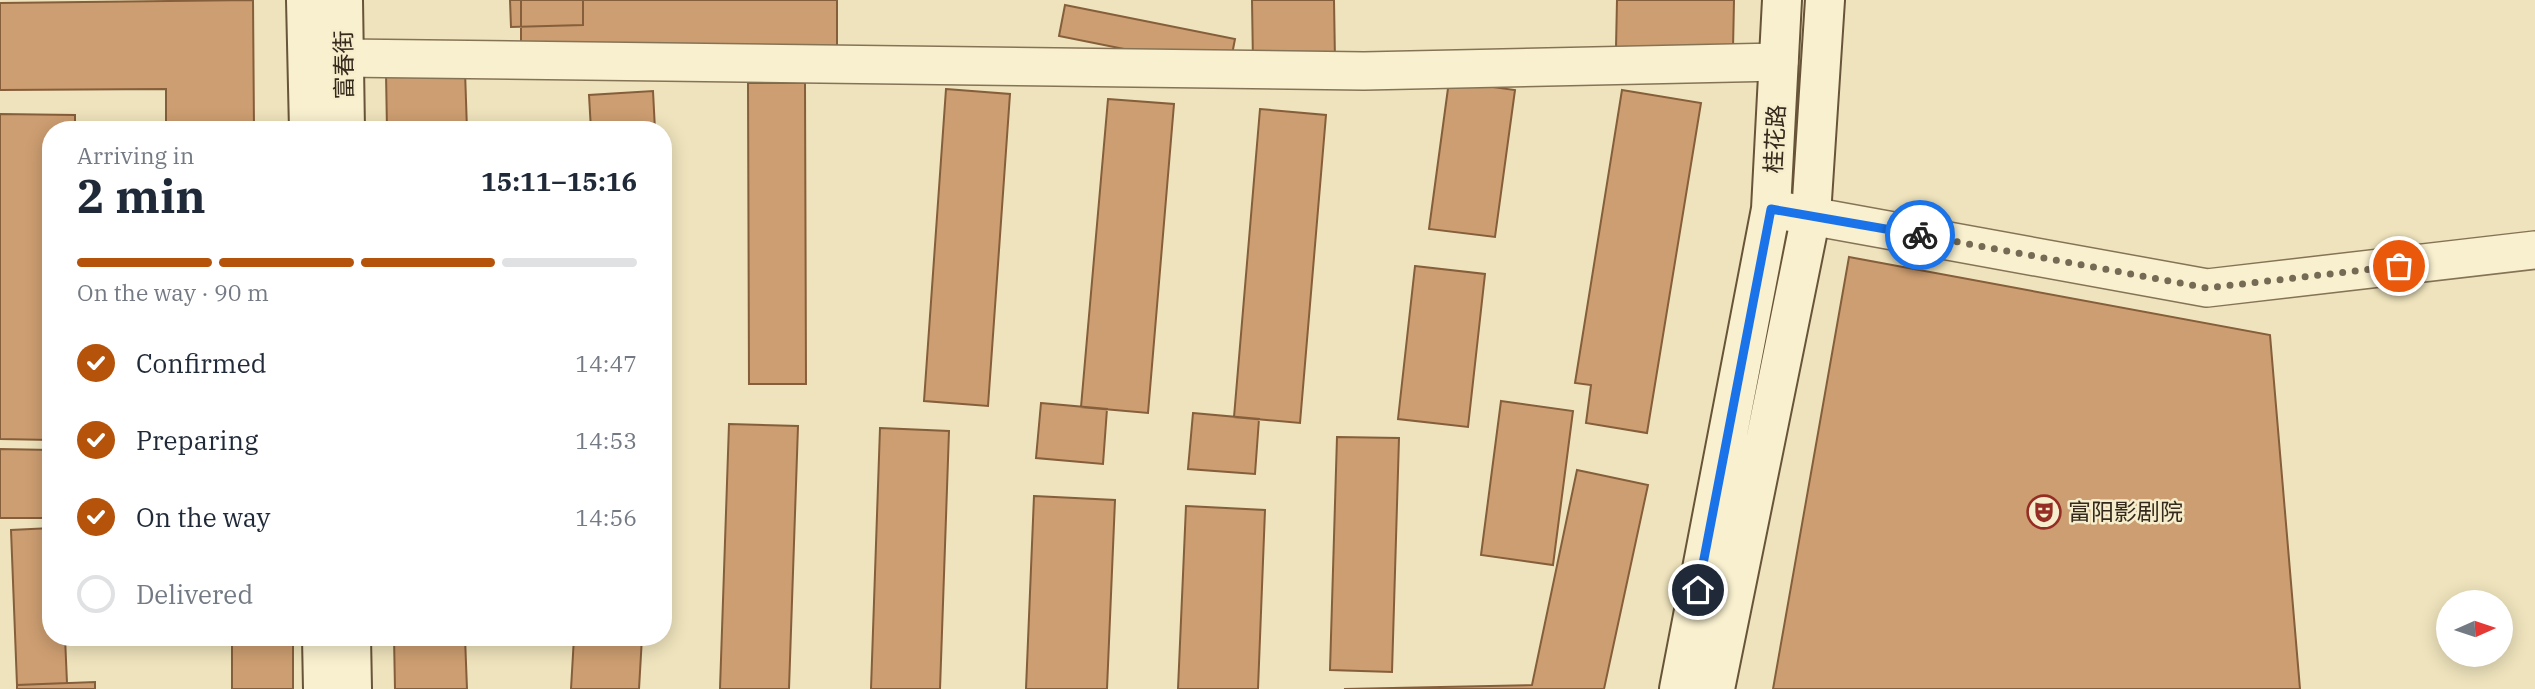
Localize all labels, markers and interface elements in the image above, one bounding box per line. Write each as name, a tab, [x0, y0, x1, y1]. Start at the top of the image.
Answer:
street label: 富春街	[327, 30, 359, 100]
street label: 桂花路	[1757, 104, 1791, 174]
text: Arriving in	[77, 140, 194, 170]
text: 15:11–15:16	[481, 164, 637, 198]
text: 2 min	[77, 166, 206, 226]
courier	[1885, 200, 1955, 270]
icon: bike	[1901, 216, 1939, 254]
pin	[2369, 236, 2429, 296]
icon: bag	[2380, 247, 2418, 285]
text: On the way · 90 m	[77, 277, 269, 307]
icon: check	[77, 344, 115, 382]
text: Confirmed	[136, 346, 267, 380]
text: 14:47	[575, 348, 637, 378]
icon: check	[77, 421, 115, 459]
text: Preparing	[136, 423, 258, 457]
text: 14:53	[575, 425, 637, 455]
theatre icon: 富阳影剧院	[2025, 493, 2063, 531]
place label: 富阳影剧院	[2068, 496, 2183, 526]
icon: check	[77, 498, 115, 536]
text: On the way	[136, 500, 270, 534]
text: 14:56	[575, 502, 637, 532]
pin	[1668, 560, 1728, 620]
icon: home	[1679, 571, 1717, 609]
text: Delivered	[136, 577, 253, 611]
north arrow	[2436, 590, 2513, 667]
map controls	[2436, 590, 2513, 667]

